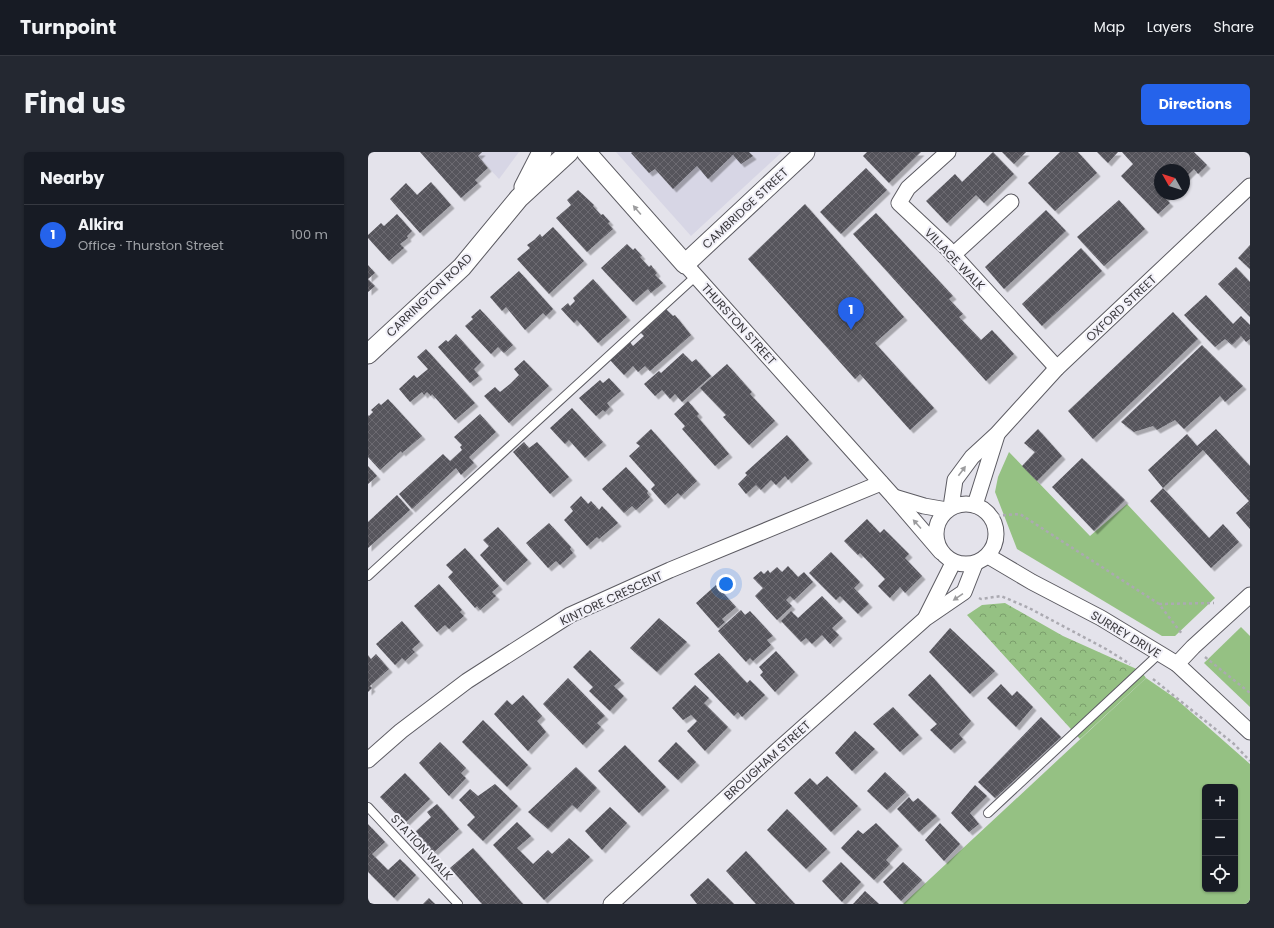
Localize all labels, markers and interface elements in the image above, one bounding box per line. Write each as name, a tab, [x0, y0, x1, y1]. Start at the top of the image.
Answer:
text: Turnpoint	[20, 14, 116, 41]
text: Map	[1094, 17, 1125, 37]
text: Layers	[1147, 17, 1191, 37]
text: Share	[1213, 17, 1254, 37]
text: Find us	[24, 84, 126, 123]
button: Directions	[1141, 84, 1250, 125]
street label: CAMBRIDGE STREET	[698, 163, 792, 252]
north arrow	[1154, 164, 1190, 200]
text: Nearby	[40, 166, 104, 190]
one-way arrow	[633, 205, 642, 215]
text: Alkira	[78, 214, 124, 235]
street label: VILLAGE WALK	[921, 224, 989, 294]
text: 1	[51, 225, 55, 244]
text: 100 m	[291, 225, 328, 244]
text: Office · Thurston Street	[78, 236, 224, 255]
street label: CARRINGTON ROAD	[382, 249, 476, 341]
street label: OXFORD STREET	[1082, 270, 1160, 345]
street label: THURSTON STREET	[698, 280, 781, 369]
pin: 1	[838, 297, 864, 330]
one-way arrow	[958, 465, 966, 476]
one-way arrow	[913, 519, 922, 529]
street label: KINTORE CRESCENT	[557, 567, 665, 629]
your location	[716, 574, 736, 594]
one-way arrow	[952, 593, 964, 600]
street label: SURREY DRIVE	[1088, 606, 1164, 662]
street label: BROUGHAM STREET	[720, 716, 814, 803]
map controls	[1202, 784, 1238, 892]
button: +	[1202, 784, 1238, 820]
street label: STATION WALK	[387, 810, 457, 884]
button: −	[1202, 820, 1238, 856]
button: locate	[1202, 856, 1238, 892]

